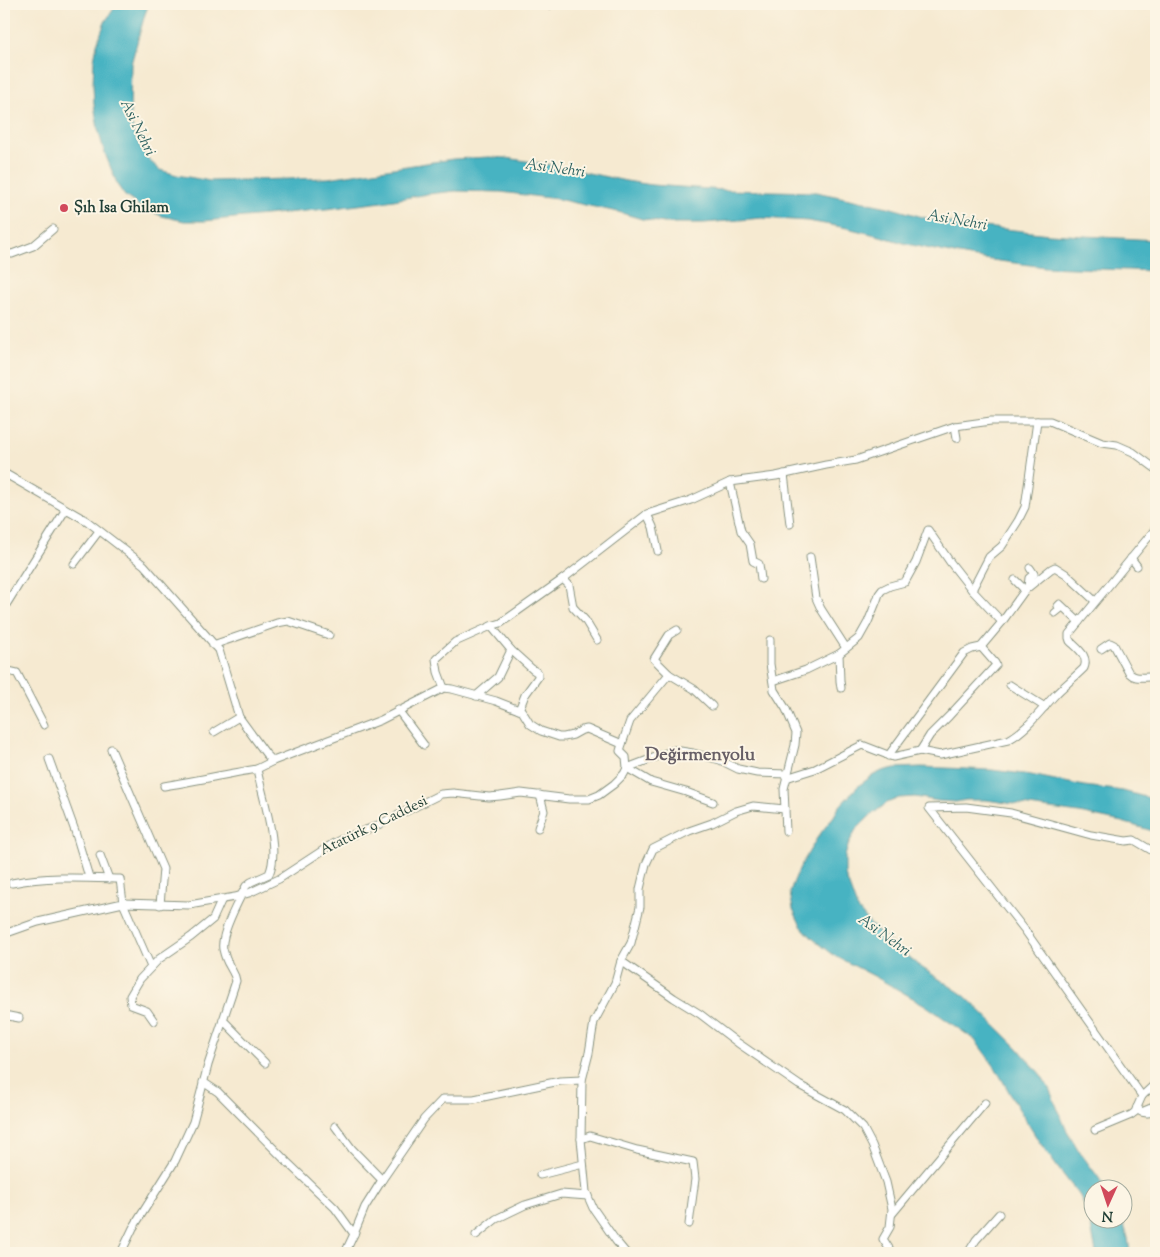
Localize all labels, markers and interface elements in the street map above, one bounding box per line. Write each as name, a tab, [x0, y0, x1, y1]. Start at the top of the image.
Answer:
water label: Asi Nehri	[113, 96, 161, 160]
water label: Asi Nehri	[523, 153, 587, 185]
place label: Şıh Isa Ghilam	[74, 198, 170, 219]
marker: Şıh Isa Ghilam	[58, 202, 70, 214]
water label: Asi Nehri	[925, 204, 989, 238]
district label: Değirmenyolu	[645, 743, 756, 769]
street label: Atatürk 9 Caddesi	[317, 791, 431, 861]
water label: Asi Nehri	[853, 909, 915, 963]
north arrow	[1082, 1180, 1132, 1230]
text: N	[1101, 1205, 1114, 1225]

